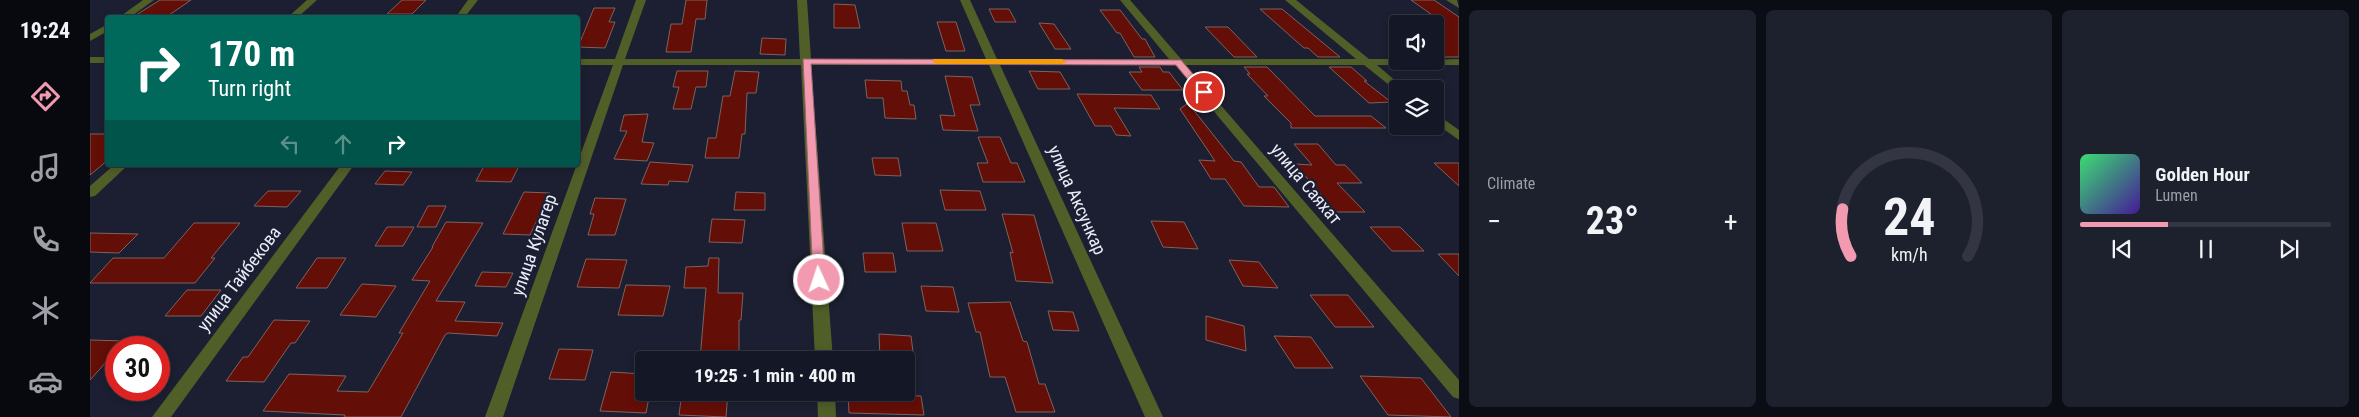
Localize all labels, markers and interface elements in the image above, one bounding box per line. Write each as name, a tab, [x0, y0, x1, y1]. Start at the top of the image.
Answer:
map controls	[1389, 15, 1444, 135]
button: sound	[1389, 15, 1444, 70]
text: 19:24	[20, 18, 70, 43]
text: 170 m	[208, 34, 295, 75]
icon: right	[125, 35, 190, 100]
pin	[1183, 71, 1225, 113]
text: Turn right	[208, 76, 291, 101]
icon: arrive	[1190, 78, 1218, 106]
icon: directions	[28, 79, 63, 114]
button: layers	[1389, 80, 1444, 135]
icon: left	[276, 130, 304, 158]
icon: ahead	[329, 130, 357, 158]
icon: right	[382, 130, 410, 158]
street label: улица Саяхат	[1266, 139, 1347, 229]
street label: улица Аксункар	[1044, 142, 1111, 258]
icon: music	[28, 150, 63, 185]
text: Golden Hour	[2155, 163, 2250, 186]
text: Climate	[1487, 174, 1535, 193]
text: Lumen	[2155, 186, 2198, 205]
text: 24	[1883, 187, 1935, 248]
street label: улица Кулагер	[506, 191, 561, 298]
text: 23°	[1586, 199, 1639, 243]
text: −	[1487, 205, 1501, 238]
text: +	[1724, 205, 1738, 238]
icon: phone	[28, 222, 63, 257]
street label: улица Тайбекова	[192, 222, 285, 335]
icon: previous	[2108, 235, 2136, 263]
icon: pause	[2192, 235, 2220, 263]
icon: next	[2275, 235, 2303, 263]
text: km/h	[1891, 244, 1927, 265]
position arrow	[792, 253, 844, 305]
icon: climate	[28, 293, 63, 328]
speed limit sign: 30	[105, 336, 170, 401]
icon: car	[28, 364, 63, 399]
text: 19:25 · 1 min · 400 m	[694, 364, 856, 387]

